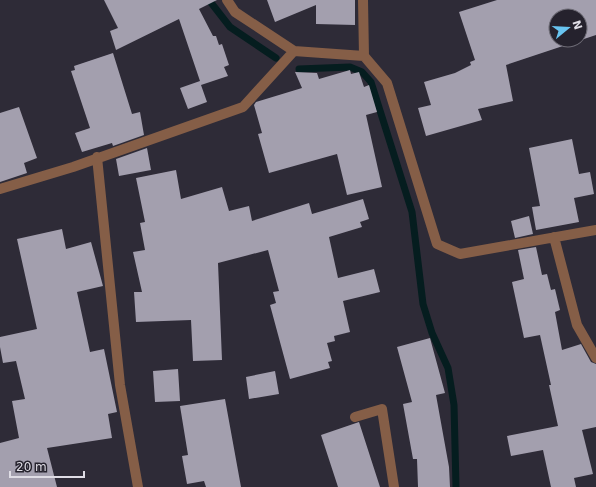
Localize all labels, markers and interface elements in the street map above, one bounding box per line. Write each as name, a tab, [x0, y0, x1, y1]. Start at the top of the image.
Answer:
north arrow	[548, 8, 588, 48]
text: N	[569, 19, 585, 31]
scale bar	[10, 453, 84, 479]
text: 20 m	[16, 460, 47, 474]

